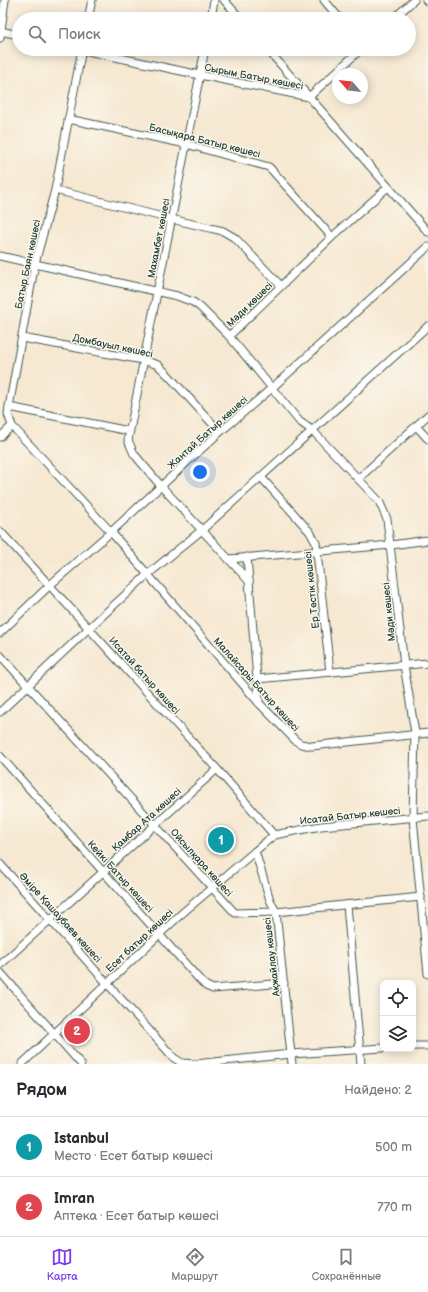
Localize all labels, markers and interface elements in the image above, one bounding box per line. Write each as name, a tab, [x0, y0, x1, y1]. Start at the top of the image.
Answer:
search box	[12, 12, 416, 56]
icon: search	[26, 23, 48, 45]
text: Поиск	[58, 25, 101, 44]
street label: Сырым Батыр көшесі	[203, 62, 304, 92]
north arrow	[332, 68, 368, 104]
street label: Басықара Батыр көшесі	[148, 121, 262, 161]
street label: Махамбет көшесі	[145, 197, 173, 279]
street label: Батыр Баян көшесі	[13, 218, 43, 310]
street label: Мәди көшесі	[224, 280, 275, 330]
street label: Домбауыл көшесі	[72, 332, 154, 360]
street label: Жантай Батыр көшесі	[165, 394, 250, 472]
your location	[190, 462, 210, 482]
street label: Ер Төстік көшесі	[302, 551, 322, 629]
street label: Мәди көшесі	[380, 582, 398, 642]
street label: Исатай батыр көшесі	[106, 635, 182, 717]
street label: Малайсары Батыр көшесі	[211, 635, 302, 734]
street label: Қамбар Ата көшесі	[110, 785, 184, 854]
street label: Исатай Батыр көшесі	[299, 805, 401, 827]
pin: 1	[208, 825, 234, 855]
street label: Ойсылқара көшесі	[168, 826, 235, 899]
street label: Кейкі Батыр көшесі	[85, 838, 156, 915]
street label: Әміре Қашаубаев көшесі	[17, 870, 104, 965]
street label: Есет батыр көшесі	[104, 907, 176, 975]
street label: Ақжайлау көшесі	[261, 917, 283, 998]
map controls	[380, 980, 416, 1052]
button: locate	[380, 980, 416, 1016]
pin: 2	[64, 1016, 90, 1046]
button: layers	[380, 1016, 416, 1052]
text: Рядом	[16, 1080, 67, 1100]
text: Найдено: 2	[344, 1082, 412, 1098]
text: Istanbul	[54, 1129, 109, 1148]
text: 1	[26, 1139, 32, 1155]
text: 500 m	[375, 1139, 412, 1155]
text: Место · Есет батыр көшесі	[54, 1148, 213, 1164]
text: Imran	[54, 1189, 95, 1208]
text: 2	[25, 1199, 33, 1215]
text: 770 m	[377, 1199, 412, 1215]
text: Аптека · Есет батыр көшесі	[54, 1208, 219, 1224]
tab: Карта	[47, 1246, 78, 1283]
tab: Маршрут	[171, 1246, 218, 1283]
tab: Сохранённые	[312, 1246, 381, 1283]

